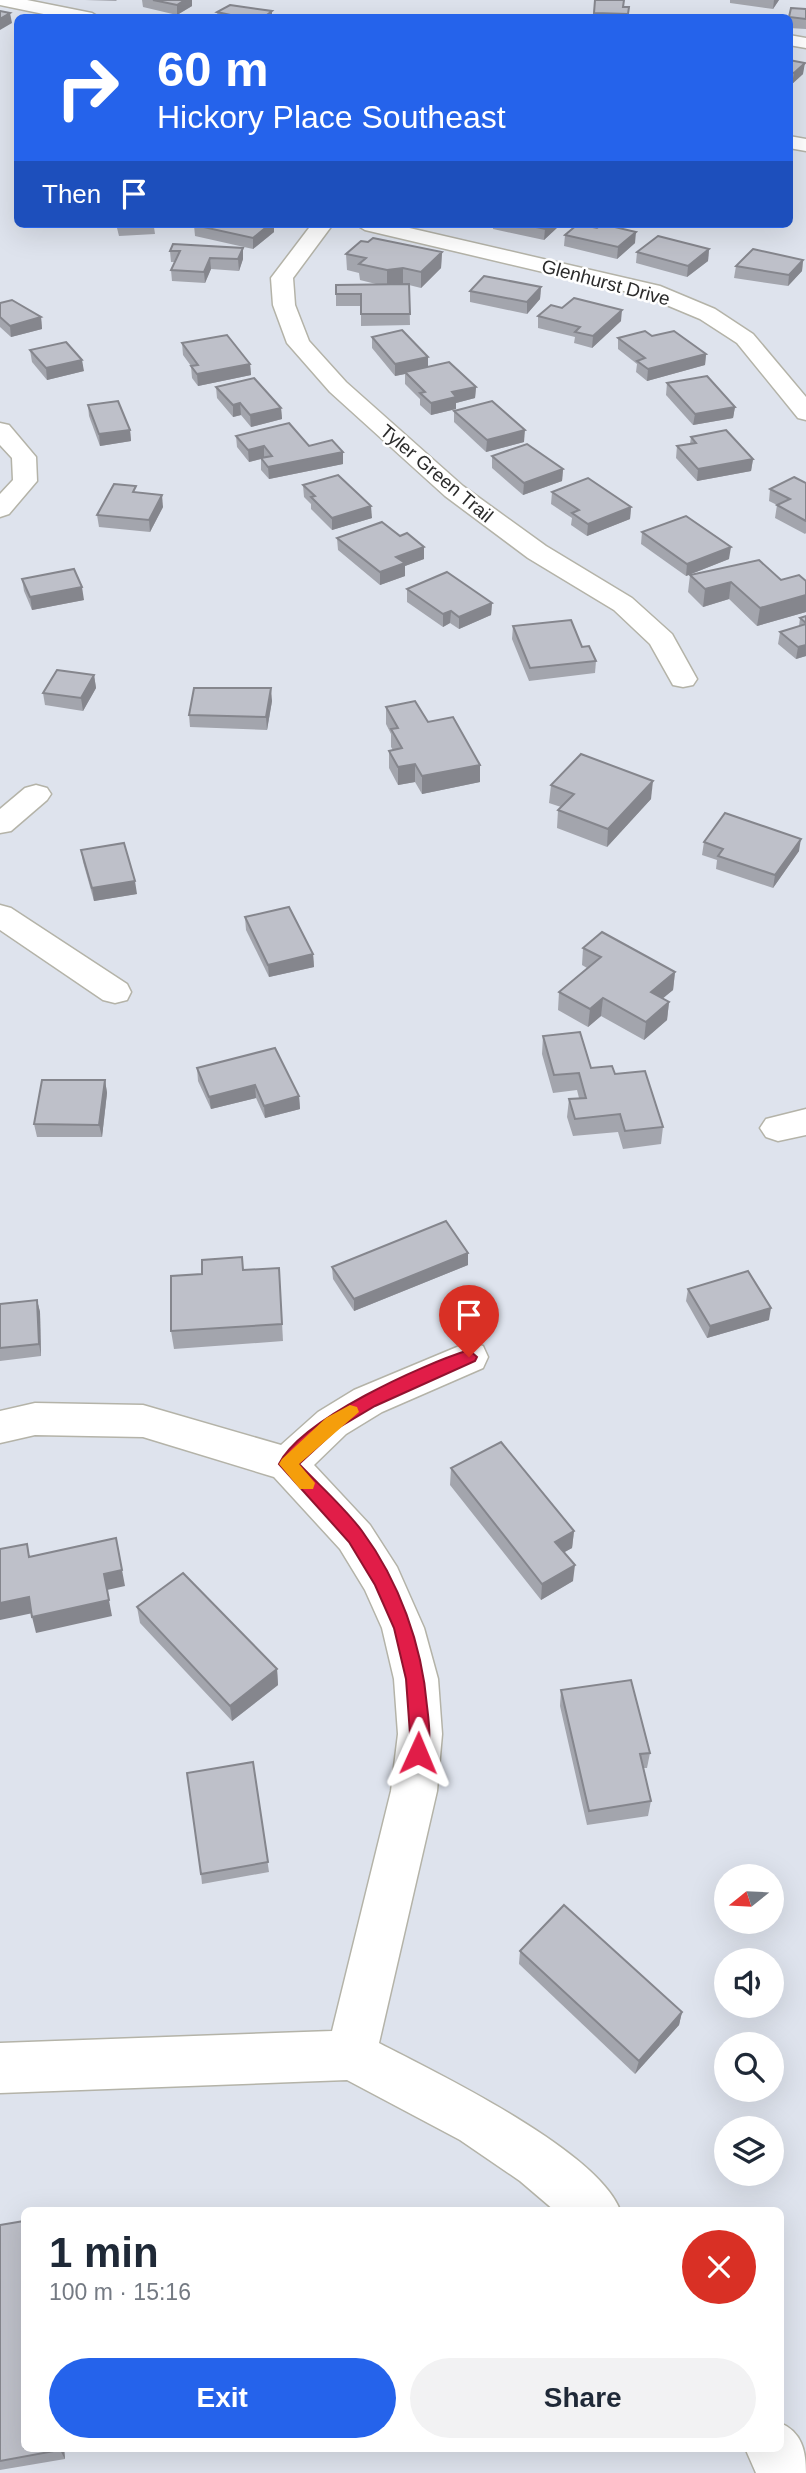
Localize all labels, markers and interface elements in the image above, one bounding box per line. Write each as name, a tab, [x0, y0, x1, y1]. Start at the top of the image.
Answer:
icon: right	[42, 42, 133, 133]
text: 60 m	[157, 42, 269, 96]
text: Hickory Place Southeast	[157, 99, 506, 135]
icon: arrive	[115, 175, 153, 213]
text: Then	[42, 179, 101, 209]
street label: Glenhurst Drive	[539, 255, 672, 310]
street label: Tyler Green Trail	[376, 420, 497, 527]
pin	[439, 1285, 499, 1357]
icon: arrive	[450, 1296, 488, 1334]
position arrow	[381, 1716, 455, 1790]
north arrow	[714, 1864, 784, 1934]
map controls	[714, 1864, 784, 2186]
button: sound	[714, 1948, 784, 2018]
button: search	[714, 2032, 784, 2102]
button: layers	[714, 2116, 784, 2186]
text: 1 min	[49, 2229, 159, 2276]
button: close	[682, 2230, 756, 2304]
text: 100 m · 15:16	[49, 2279, 191, 2305]
button: Exit	[49, 2358, 396, 2438]
button: Share	[410, 2358, 756, 2438]

